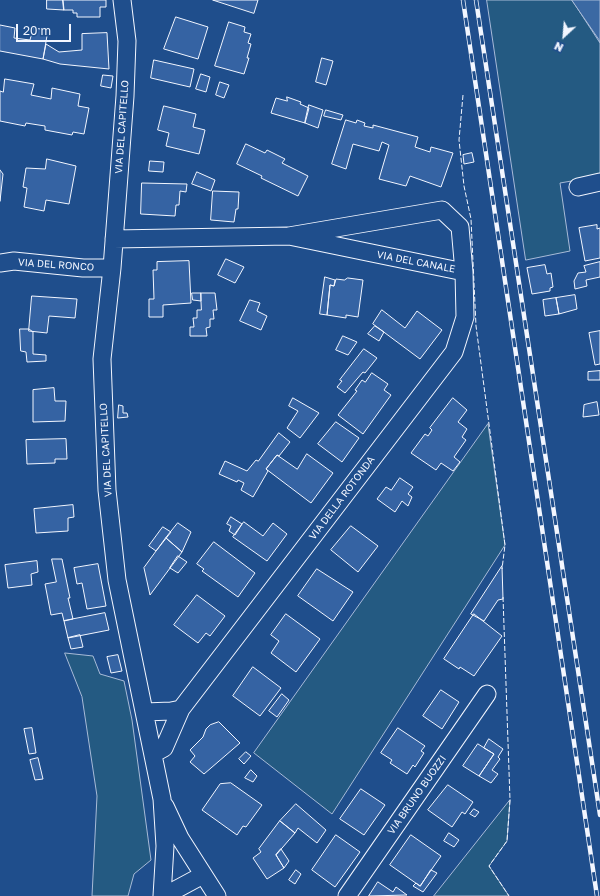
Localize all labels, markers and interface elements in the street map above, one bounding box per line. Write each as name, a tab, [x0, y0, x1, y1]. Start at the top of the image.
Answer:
scale bar	[18, 16, 73, 42]
north arrow	[544, 16, 584, 56]
text: 20 m	[23, 23, 51, 38]
text: N	[552, 40, 565, 55]
street label: VIA DEL CAPITELLO	[113, 80, 131, 174]
street label: VIA DEL CANALE	[376, 249, 456, 275]
street label: VIA DEL RONCO	[18, 256, 94, 274]
street label: VIA DEL CAPITELLO	[98, 403, 114, 497]
street label: VIA DELLA ROTONDA	[307, 454, 377, 542]
street label: VIA BRUNO BUOZZI	[385, 753, 449, 837]

